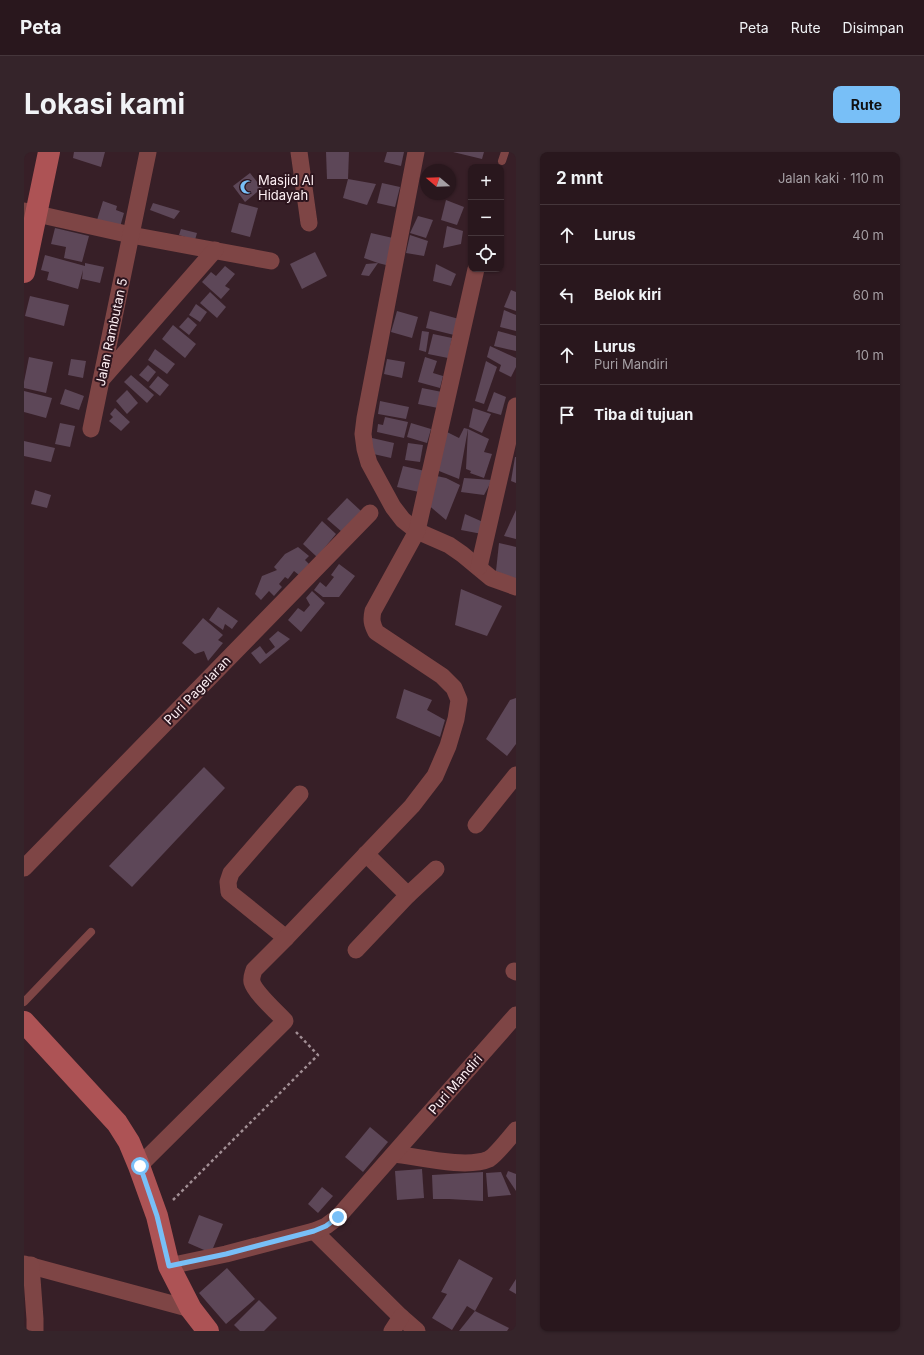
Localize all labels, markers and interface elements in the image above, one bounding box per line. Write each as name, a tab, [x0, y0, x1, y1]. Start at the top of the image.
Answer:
text: Peta	[20, 16, 62, 39]
text: Peta	[739, 19, 769, 36]
text: Rute	[791, 19, 821, 36]
text: Disimpan	[843, 19, 904, 36]
button: Rute	[833, 86, 900, 123]
text: Lokasi kami	[24, 87, 185, 121]
north arrow	[420, 164, 456, 200]
map controls	[468, 164, 504, 272]
button: +	[468, 164, 504, 200]
text: 2 mnt	[556, 168, 603, 188]
text: Jalan kaki · 110 m	[778, 170, 884, 186]
place label: Masjid Al Hidayah	[258, 172, 314, 203]
mosque icon: Masjid Al Hidayah	[239, 179, 255, 195]
button: −	[468, 200, 504, 236]
icon: ahead	[556, 224, 578, 246]
text: Lurus	[594, 225, 636, 244]
text: 40 m	[852, 227, 884, 243]
button: locate	[468, 236, 504, 272]
street label: Jalan Rambutan 5	[92, 276, 130, 387]
icon: left	[556, 284, 578, 306]
text: Belok kiri	[594, 285, 661, 304]
text: 60 m	[853, 287, 884, 303]
text: Lurus	[594, 337, 636, 356]
icon: ahead	[556, 344, 578, 366]
text: 10 m	[855, 347, 884, 363]
text: Puri Mandiri	[594, 356, 668, 372]
icon: arrive	[556, 404, 578, 426]
text: Tiba di tujuan	[594, 405, 693, 424]
street label: Puri Pagelaran	[160, 652, 234, 728]
street label: Puri Mandiri	[425, 1051, 485, 1117]
route start	[131, 1157, 149, 1175]
route end	[329, 1208, 347, 1226]

